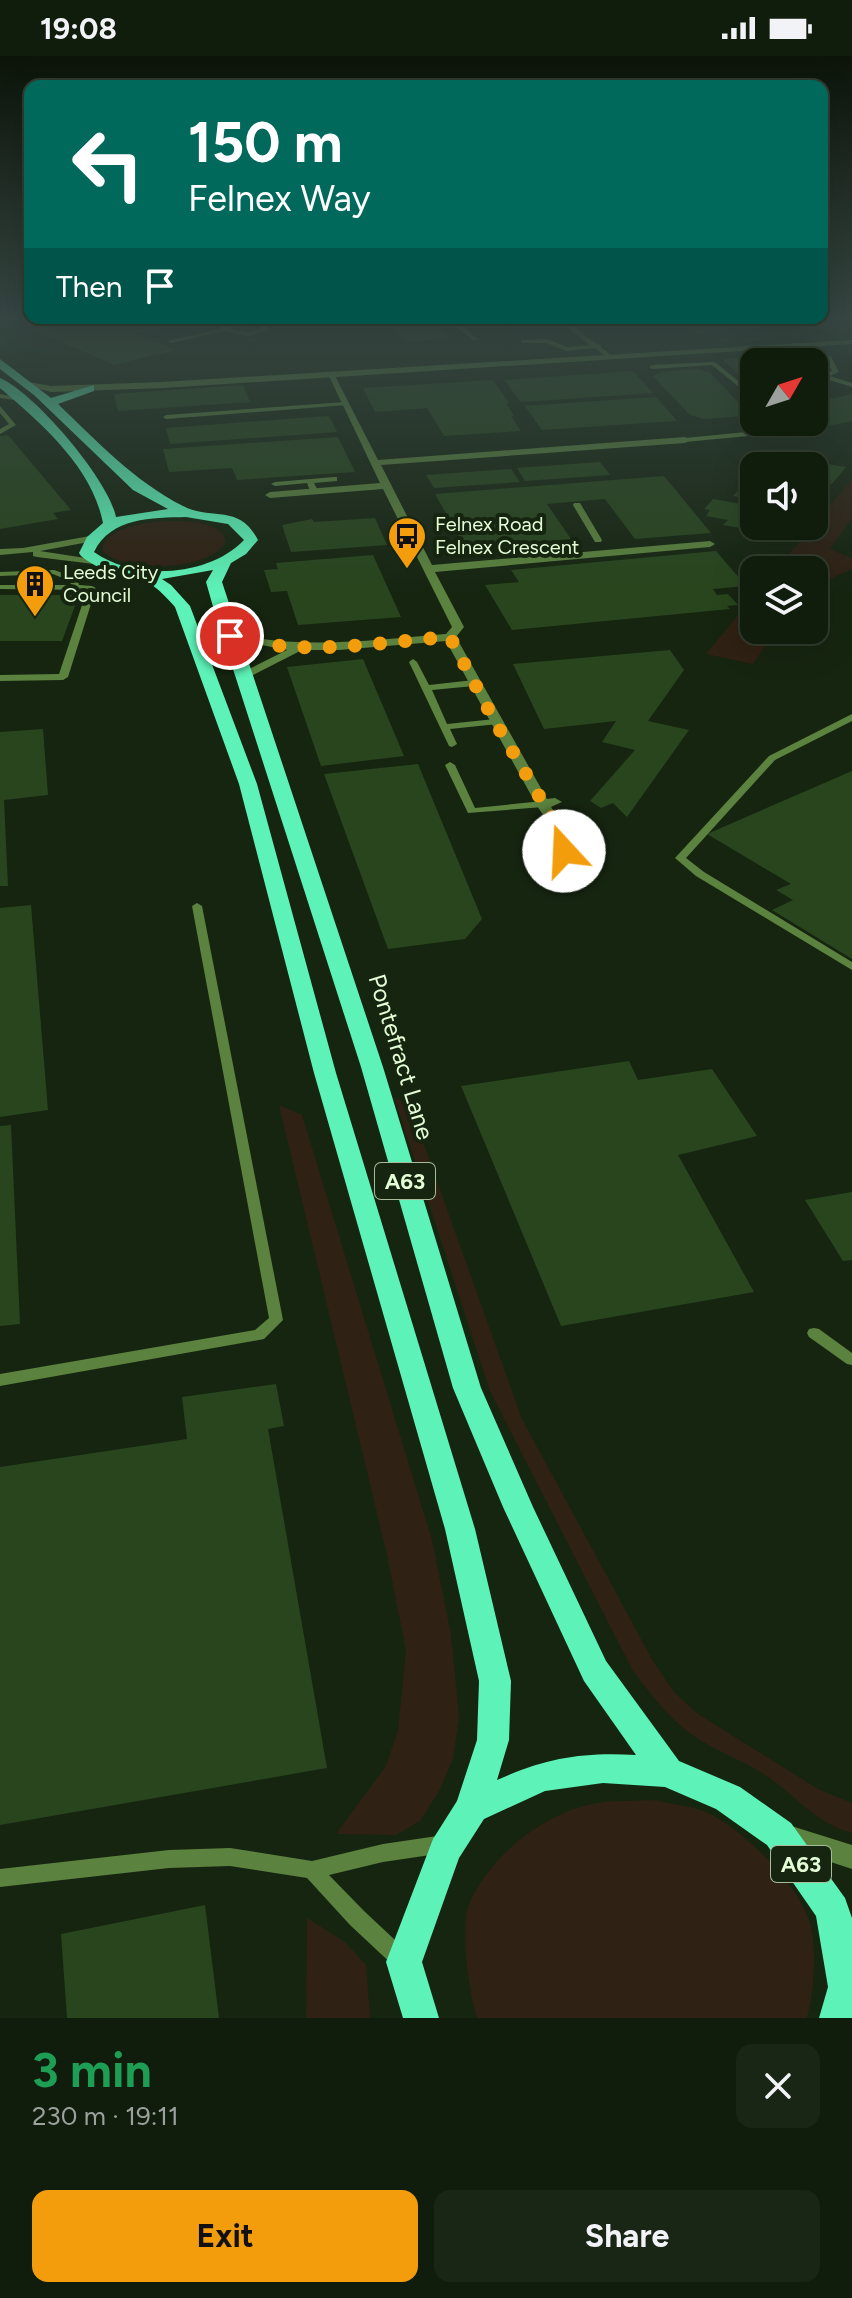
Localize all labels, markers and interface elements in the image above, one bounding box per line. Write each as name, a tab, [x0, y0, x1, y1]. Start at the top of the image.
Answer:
text: 19:08	[40, 10, 117, 47]
text: 150 m	[188, 109, 343, 176]
icon: left	[56, 112, 160, 216]
text: Felnex Way	[188, 177, 371, 220]
icon: arrive	[138, 264, 182, 308]
text: Then	[56, 268, 122, 305]
north arrow	[740, 348, 828, 436]
map controls	[740, 348, 828, 644]
button: sound	[740, 452, 828, 540]
place label: Felnex Road Felnex Crescent	[435, 512, 579, 559]
bus stop icon: Felnex Road Felnex Crescent	[386, 515, 428, 570]
button: layers	[740, 556, 828, 644]
place label: Leeds City Council	[63, 560, 159, 607]
building icon: Leeds City Council	[14, 563, 56, 618]
pin	[196, 602, 264, 670]
icon: arrive	[208, 614, 252, 658]
position arrow	[522, 809, 606, 893]
street label: Pontefract Lane	[363, 971, 440, 1143]
road number: A63	[375, 1163, 435, 1199]
road number: A63	[771, 1846, 831, 1882]
text: 3 min	[32, 2041, 152, 2099]
button: close	[736, 2044, 820, 2128]
text: 230 m · 19:11	[32, 2100, 179, 2132]
button: Exit	[32, 2190, 418, 2282]
button: Share	[434, 2190, 820, 2282]

